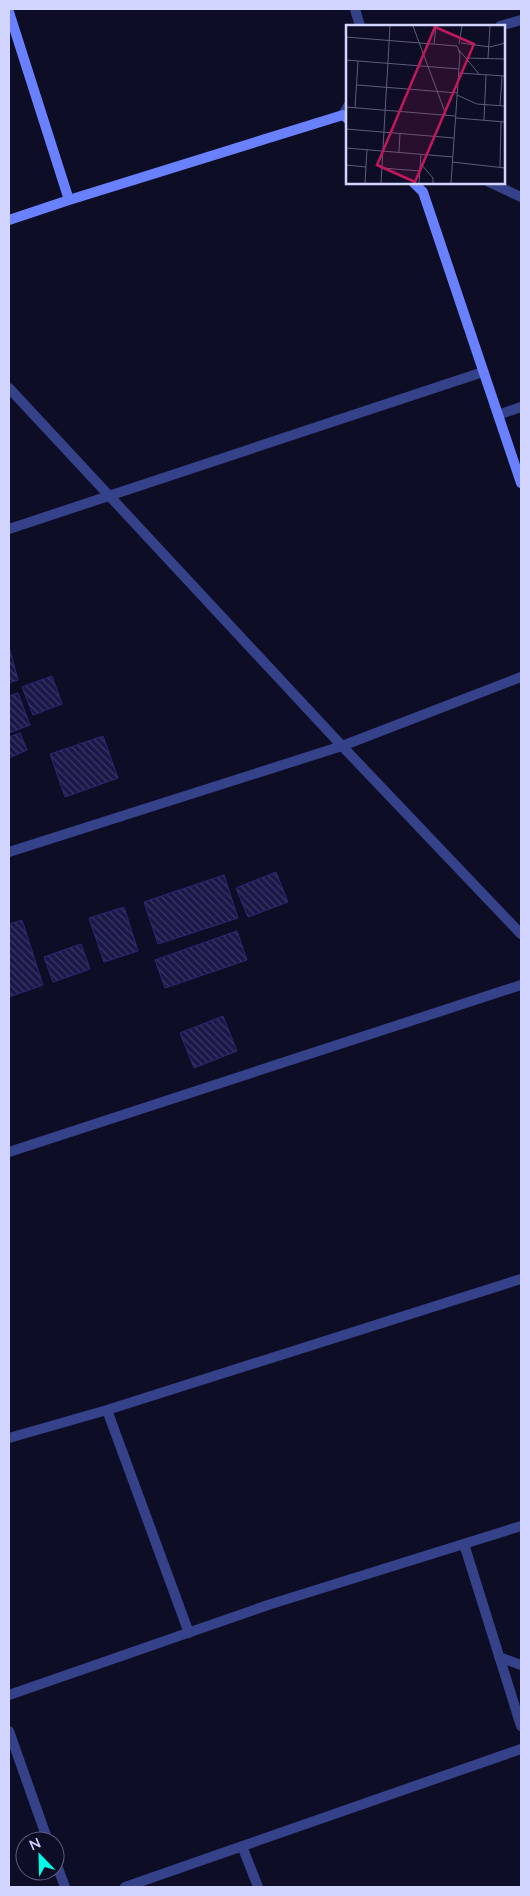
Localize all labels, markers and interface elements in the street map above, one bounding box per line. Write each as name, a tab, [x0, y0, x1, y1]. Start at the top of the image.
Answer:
inset map	[346, 25, 505, 184]
north arrow	[15, 1831, 65, 1881]
text: N	[26, 1834, 43, 1854]

